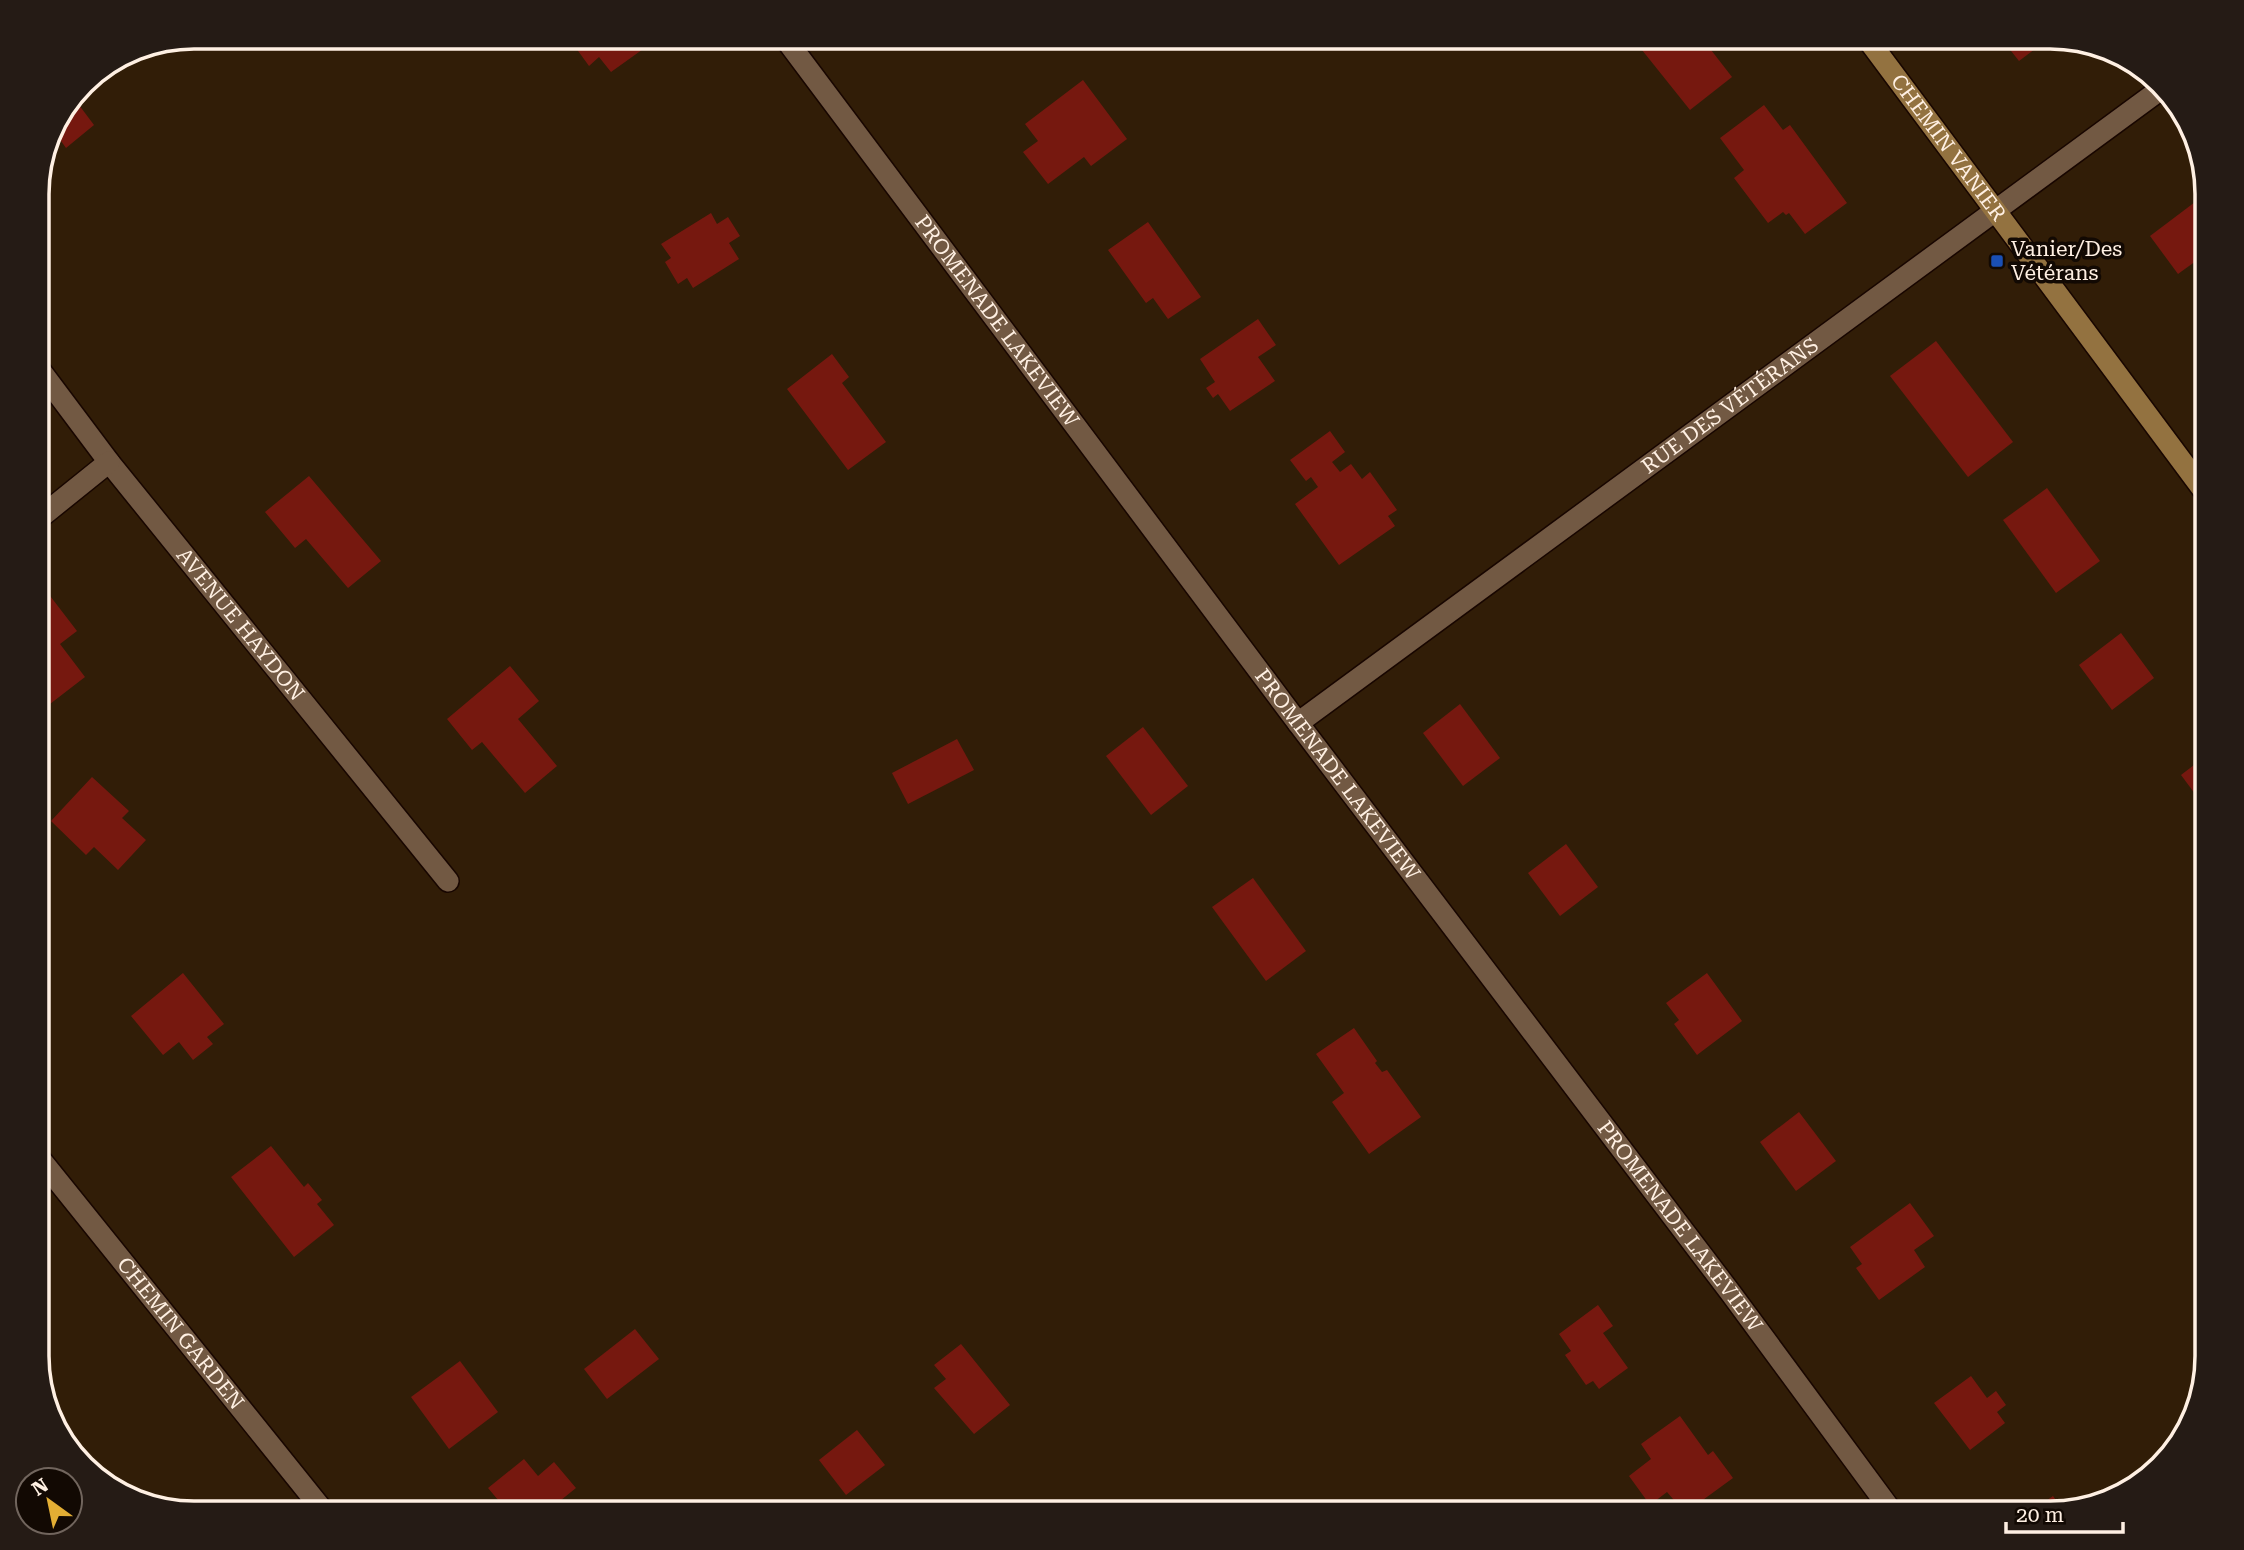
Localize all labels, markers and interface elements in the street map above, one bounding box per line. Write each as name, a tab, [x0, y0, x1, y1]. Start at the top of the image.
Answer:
street label: CHEMIN VANIER	[1886, 70, 2011, 226]
street label: PROMENADE LAKEVIEW	[910, 211, 1084, 432]
place label: Vanier/Des Vétérans	[2011, 237, 2122, 285]
marker: Vanier/Des Vétérans	[1989, 253, 2005, 269]
street label: RUE DES VÉTÉRANS	[1637, 333, 1823, 478]
street label: AVENUE HAYDON	[172, 543, 309, 706]
street label: PROMENADE LAKEVIEW	[1250, 664, 1425, 885]
street label: PROMENADE LAKEVIEW	[1592, 1116, 1768, 1337]
street label: CHEMIN GARDEN	[112, 1253, 249, 1414]
north arrow	[14, 1466, 84, 1536]
text: N	[28, 1473, 53, 1501]
scale bar	[2006, 1490, 2123, 1534]
text: 20 m	[2016, 1503, 2064, 1527]

